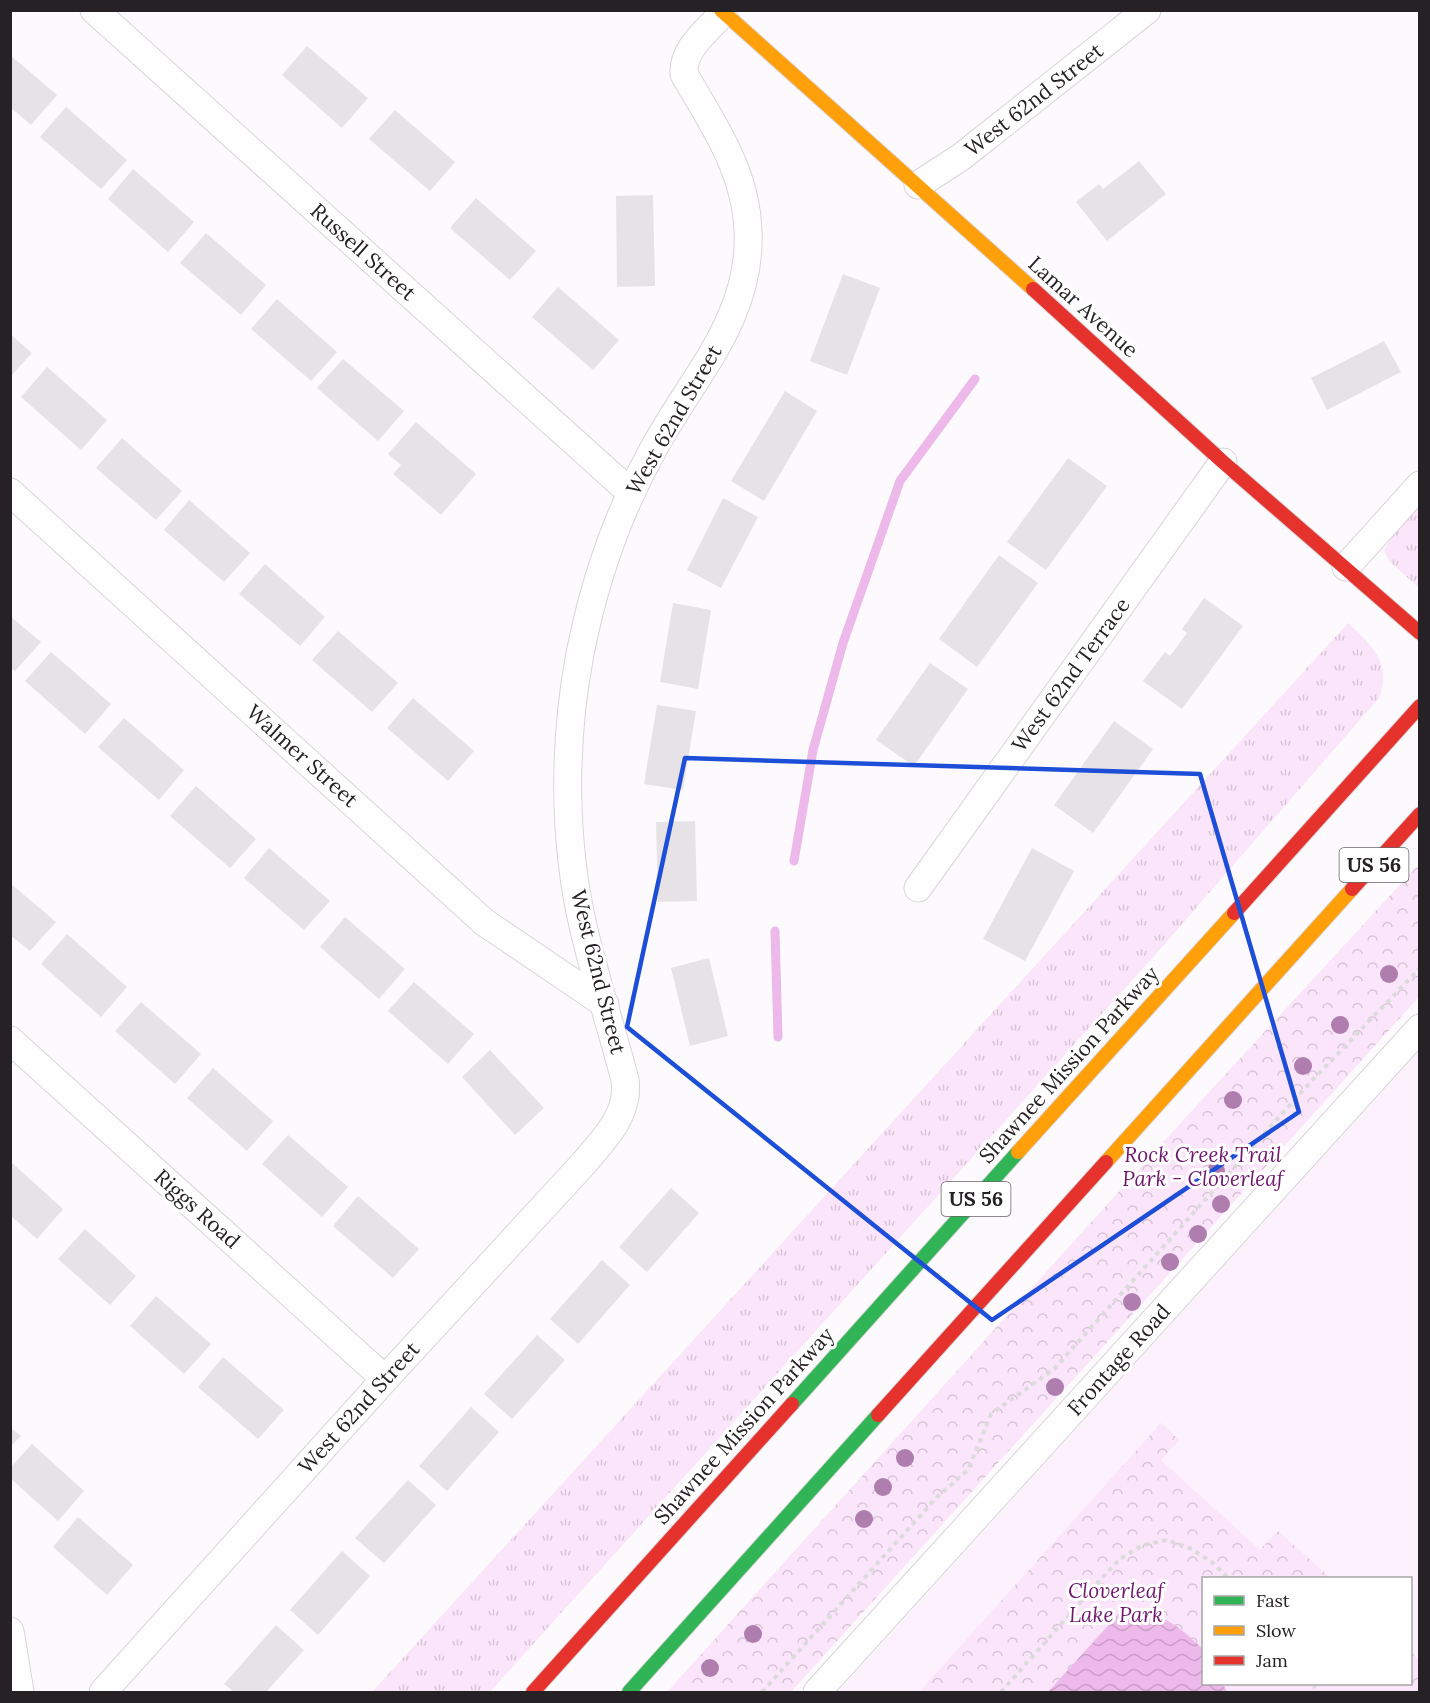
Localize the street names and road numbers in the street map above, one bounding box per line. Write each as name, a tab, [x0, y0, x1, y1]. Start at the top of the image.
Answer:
street label: West 62nd Street	[959, 37, 1109, 162]
street label: Russell Street	[305, 197, 422, 307]
street label: Lamar Avenue	[1023, 250, 1144, 363]
street label: West 62nd Street	[620, 339, 728, 500]
street label: West 62nd Terrace	[1006, 592, 1136, 757]
street label: Walmer Street	[241, 698, 364, 813]
road number: US 56	[1340, 848, 1408, 882]
street label: West 62nd Street	[565, 887, 632, 1058]
street label: Shawnee Mission Parkway	[973, 961, 1164, 1169]
street label: Riggs Road	[149, 1163, 246, 1254]
road number: US 56	[942, 1182, 1010, 1216]
street label: Frontage Road	[1061, 1298, 1176, 1421]
street label: Shawnee Mission Parkway	[648, 1322, 839, 1530]
street label: West 62nd Street	[292, 1335, 426, 1479]

